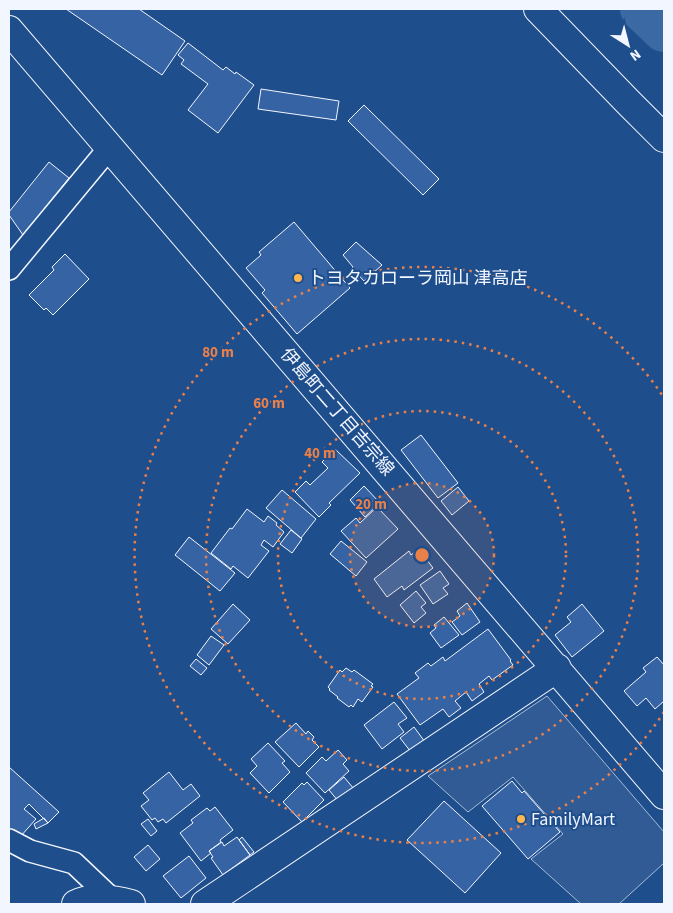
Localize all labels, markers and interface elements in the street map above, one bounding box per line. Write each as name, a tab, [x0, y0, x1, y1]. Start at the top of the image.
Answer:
north arrow	[603, 20, 653, 70]
text: N	[625, 44, 645, 66]
place label: トヨタカローラ岡山 津高店	[308, 266, 528, 291]
marker: トヨタカローラ岡山 津高店	[292, 272, 304, 284]
text: 80 m	[202, 342, 234, 363]
street label: 伊島町二丁目吉宗線	[274, 343, 400, 481]
text: 60 m	[253, 393, 285, 414]
text: 40 m	[304, 443, 336, 464]
text: 20 m	[355, 494, 387, 515]
centre of rings	[413, 546, 431, 564]
place label: FamilyMart	[531, 807, 615, 832]
marker: FamilyMart	[515, 813, 527, 825]

